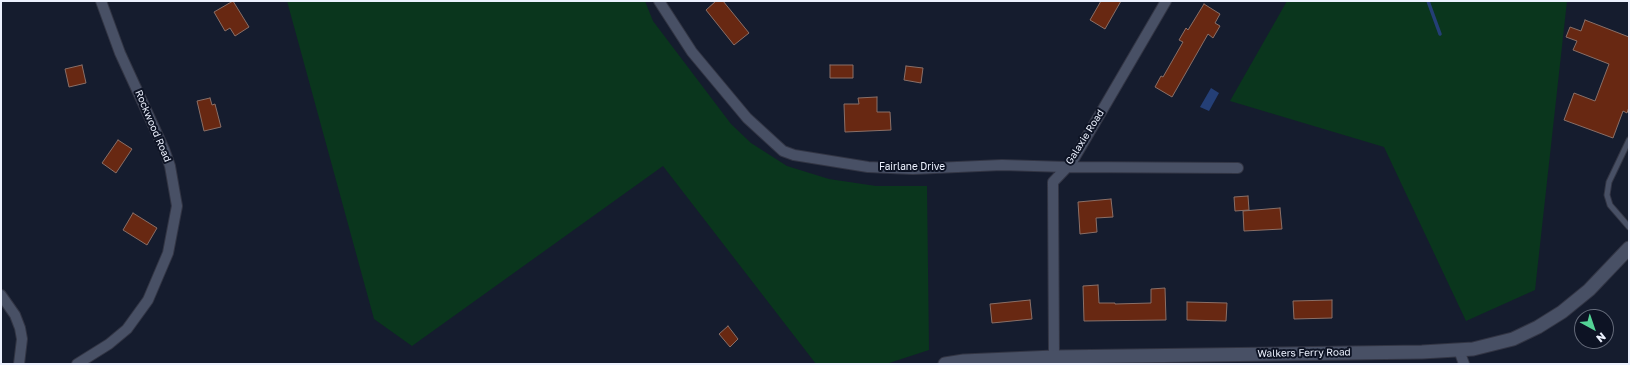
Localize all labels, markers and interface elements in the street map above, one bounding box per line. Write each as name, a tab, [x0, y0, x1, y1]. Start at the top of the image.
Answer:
street label: Rockwood Road	[132, 88, 174, 164]
street label: Galaxie Road	[1063, 107, 1107, 167]
street label: Fairlane Drive	[879, 161, 945, 173]
north arrow	[1574, 309, 1614, 349]
text: N	[1594, 330, 1609, 345]
street label: Walkers Ferry Road	[1257, 346, 1351, 360]

